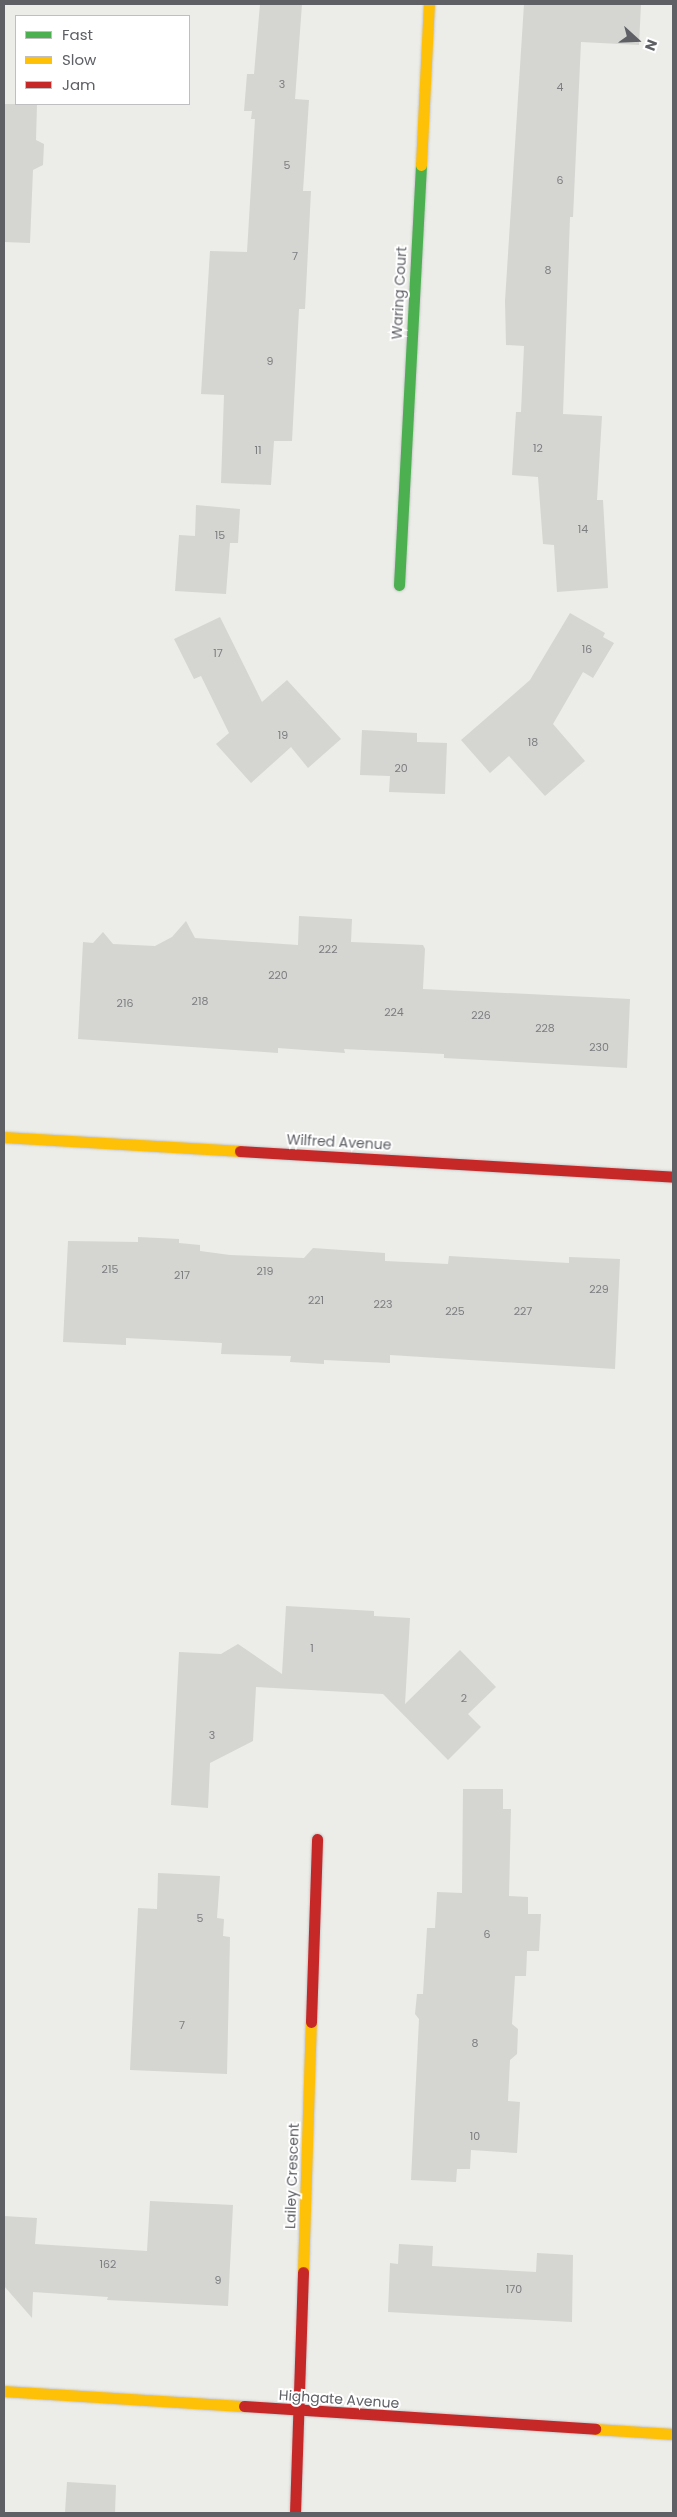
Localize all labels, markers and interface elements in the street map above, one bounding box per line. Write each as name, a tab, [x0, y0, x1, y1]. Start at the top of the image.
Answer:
legend	[15, 15, 190, 105]
north arrow	[612, 15, 662, 65]
text: Fast	[62, 24, 93, 45]
text: N	[640, 37, 662, 53]
text: Slow	[62, 49, 96, 70]
text: Jam	[62, 74, 96, 95]
house number: 3	[279, 77, 285, 91]
house number: 4	[557, 80, 563, 94]
house number: 5	[284, 158, 290, 172]
house number: 6	[557, 173, 563, 187]
street label: Waring Court	[388, 246, 410, 340]
house number: 7	[292, 249, 298, 263]
house number: 8	[545, 263, 551, 277]
house number: 9	[267, 354, 273, 368]
house number: 12	[533, 441, 543, 455]
house number: 11	[254, 443, 262, 457]
house number: 14	[578, 522, 588, 536]
house number: 15	[215, 528, 225, 542]
house number: 16	[582, 642, 592, 656]
house number: 17	[213, 646, 223, 660]
house number: 19	[278, 728, 288, 742]
house number: 18	[528, 735, 538, 749]
house number: 20	[394, 761, 408, 775]
house number: 222	[319, 942, 337, 956]
house number: 220	[268, 968, 288, 982]
house number: 218	[192, 994, 208, 1008]
house number: 216	[117, 996, 133, 1010]
house number: 224	[384, 1005, 404, 1019]
house number: 226	[471, 1008, 491, 1022]
house number: 228	[535, 1021, 555, 1035]
house number: 230	[589, 1040, 609, 1054]
street label: Wilfred Avenue	[286, 1131, 392, 1153]
house number: 215	[102, 1262, 118, 1276]
house number: 219	[257, 1264, 273, 1278]
house number: 217	[174, 1268, 190, 1282]
house number: 229	[589, 1282, 609, 1296]
house number: 221	[308, 1293, 324, 1307]
house number: 223	[373, 1297, 393, 1311]
house number: 225	[445, 1304, 465, 1318]
house number: 227	[514, 1304, 532, 1318]
house number: 1	[310, 1641, 314, 1655]
house number: 2	[461, 1691, 467, 1705]
house number: 3	[209, 1728, 215, 1742]
house number: 5	[197, 1911, 203, 1925]
house number: 6	[484, 1927, 490, 1941]
house number: 7	[179, 2018, 185, 2032]
house number: 8	[472, 2036, 478, 2050]
street label: Lailey Crescent	[282, 2123, 302, 2229]
house number: 10	[470, 2129, 480, 2143]
house number: 162	[100, 2257, 116, 2271]
house number: 9	[215, 2273, 221, 2287]
house number: 170	[506, 2282, 522, 2296]
street label: Highgate Avenue	[278, 2386, 400, 2412]

